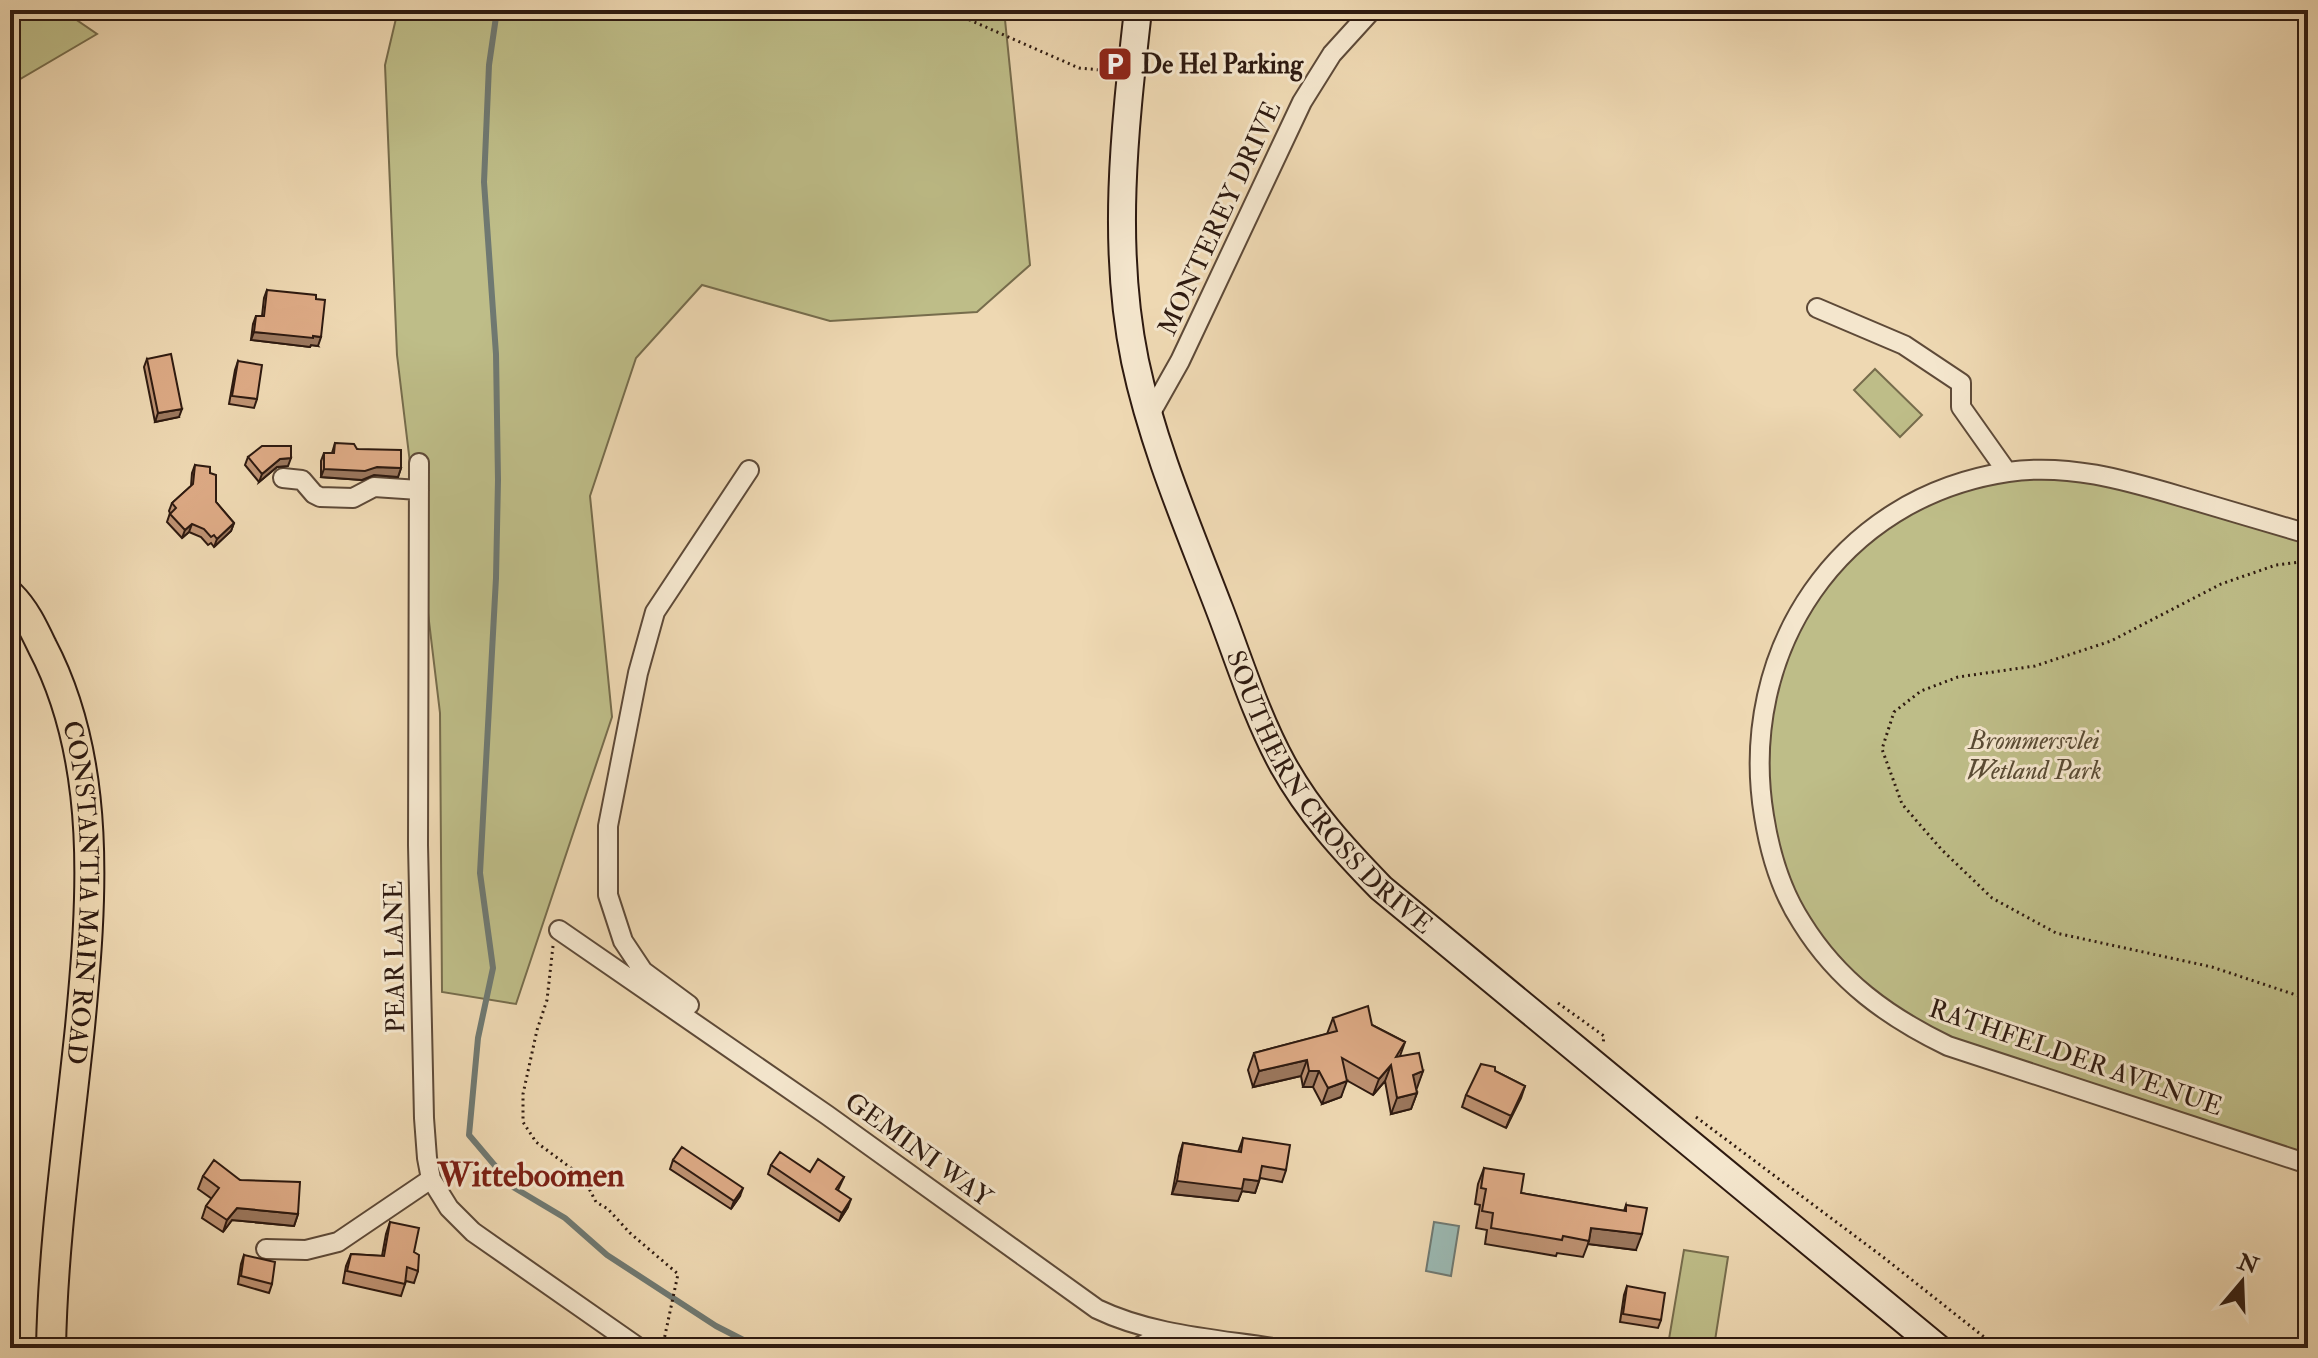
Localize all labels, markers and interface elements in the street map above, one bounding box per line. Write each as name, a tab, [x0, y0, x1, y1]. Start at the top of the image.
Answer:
parking icon: De Hel Parking	[1096, 45, 1134, 83]
place label: De Hel Parking	[1141, 49, 1304, 82]
street label: MONTEREY DRIVE	[1152, 96, 1288, 341]
street label: SOUTHERN CROSS DRIVE	[1219, 646, 1439, 941]
street label: CONSTANTIA MAIN ROAD	[55, 717, 104, 1066]
park label: Brommersvlei Wetland Park	[1966, 725, 2102, 787]
street label: PEAR LANE	[378, 881, 412, 1033]
street label: RATHFELDER AVENUE	[1925, 993, 2227, 1123]
street label: GEMINI WAY	[839, 1086, 999, 1215]
district label: Witteboomen	[436, 1154, 625, 1197]
north arrow	[2202, 1242, 2282, 1322]
text: N	[2233, 1247, 2262, 1281]

